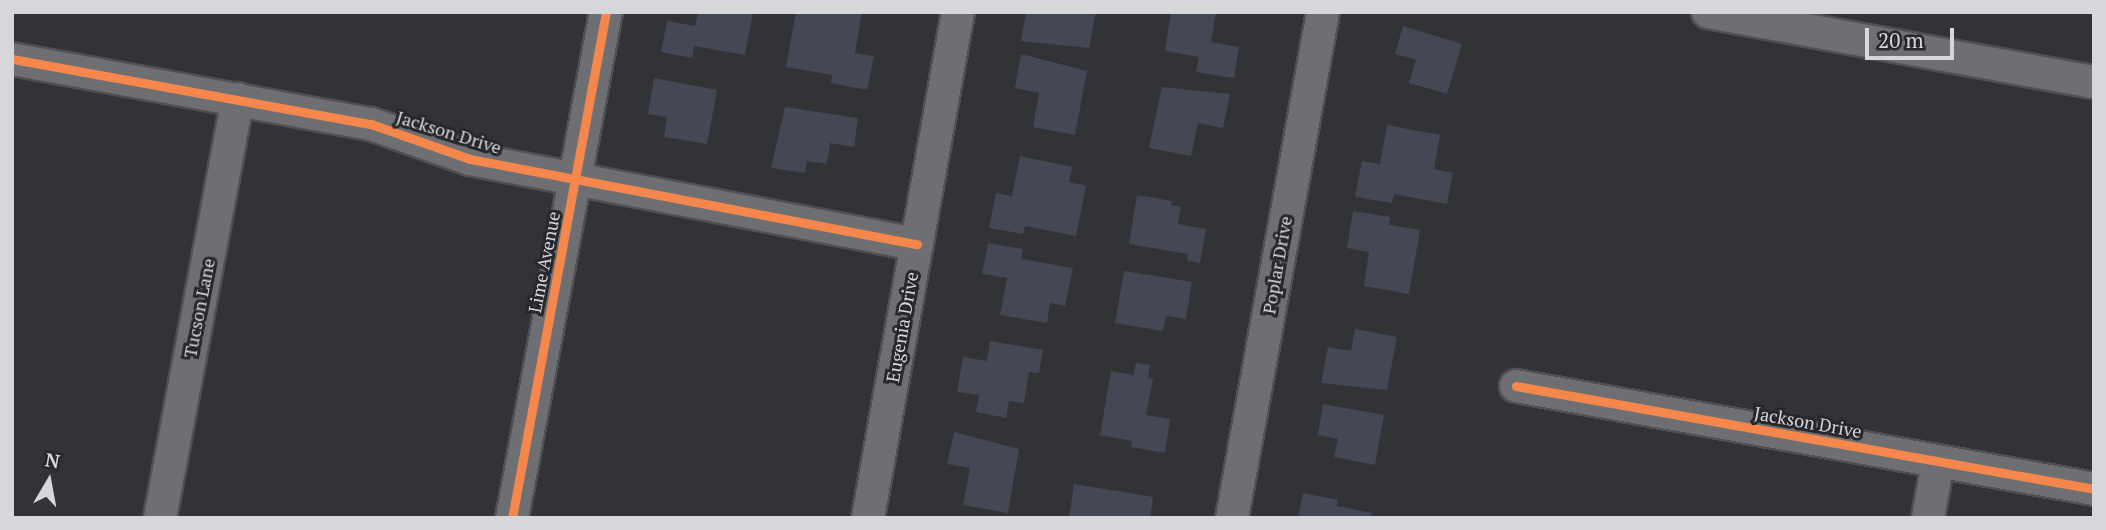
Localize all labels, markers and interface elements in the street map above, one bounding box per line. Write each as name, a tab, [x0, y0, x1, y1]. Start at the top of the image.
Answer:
scale bar	[1868, 14, 1957, 58]
text: 20 m	[1878, 26, 1924, 54]
street label: Jackson Drive	[394, 106, 504, 158]
street label: Lime Avenue	[524, 209, 564, 315]
street label: Poplar Drive	[1258, 214, 1296, 316]
street label: Tucson Lane	[179, 256, 219, 360]
street label: Eugenia Drive	[882, 270, 922, 384]
street label: Jackson Drive	[1753, 402, 1863, 442]
north arrow	[14, 446, 84, 516]
text: N	[43, 446, 62, 473]

